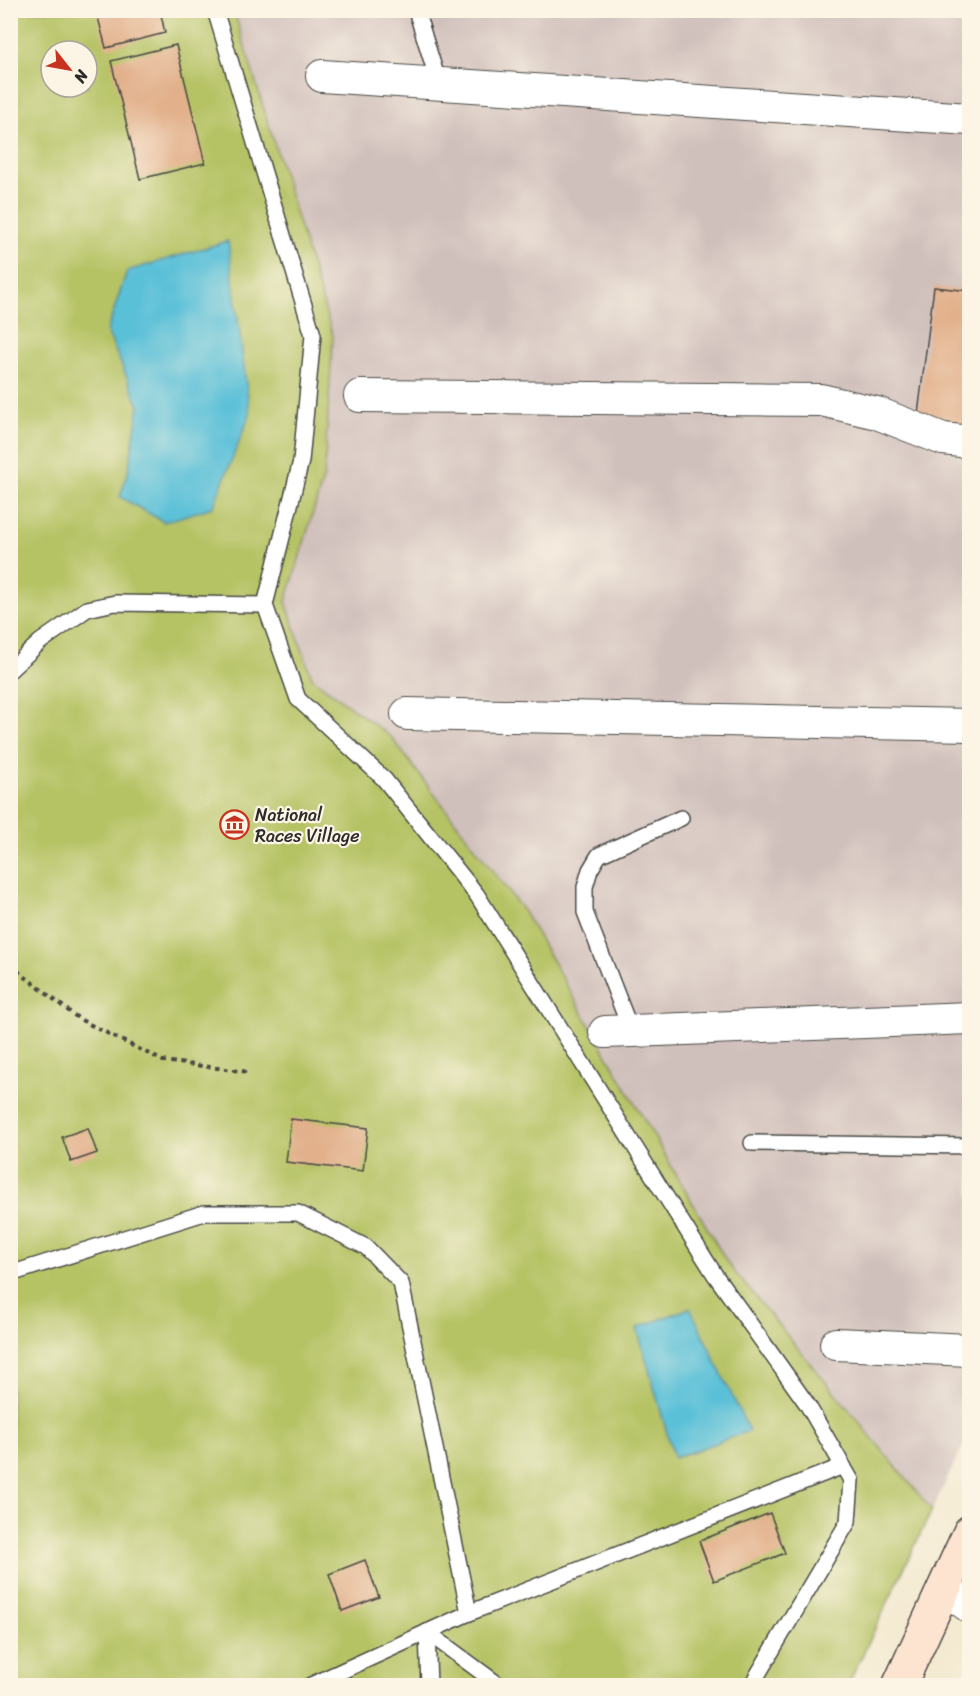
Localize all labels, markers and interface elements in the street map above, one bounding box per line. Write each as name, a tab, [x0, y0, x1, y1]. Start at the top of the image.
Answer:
north arrow	[39, 39, 99, 99]
text: N	[66, 63, 97, 89]
place label: National Races Village	[255, 799, 359, 852]
museum icon: National Races Village	[218, 809, 250, 841]

